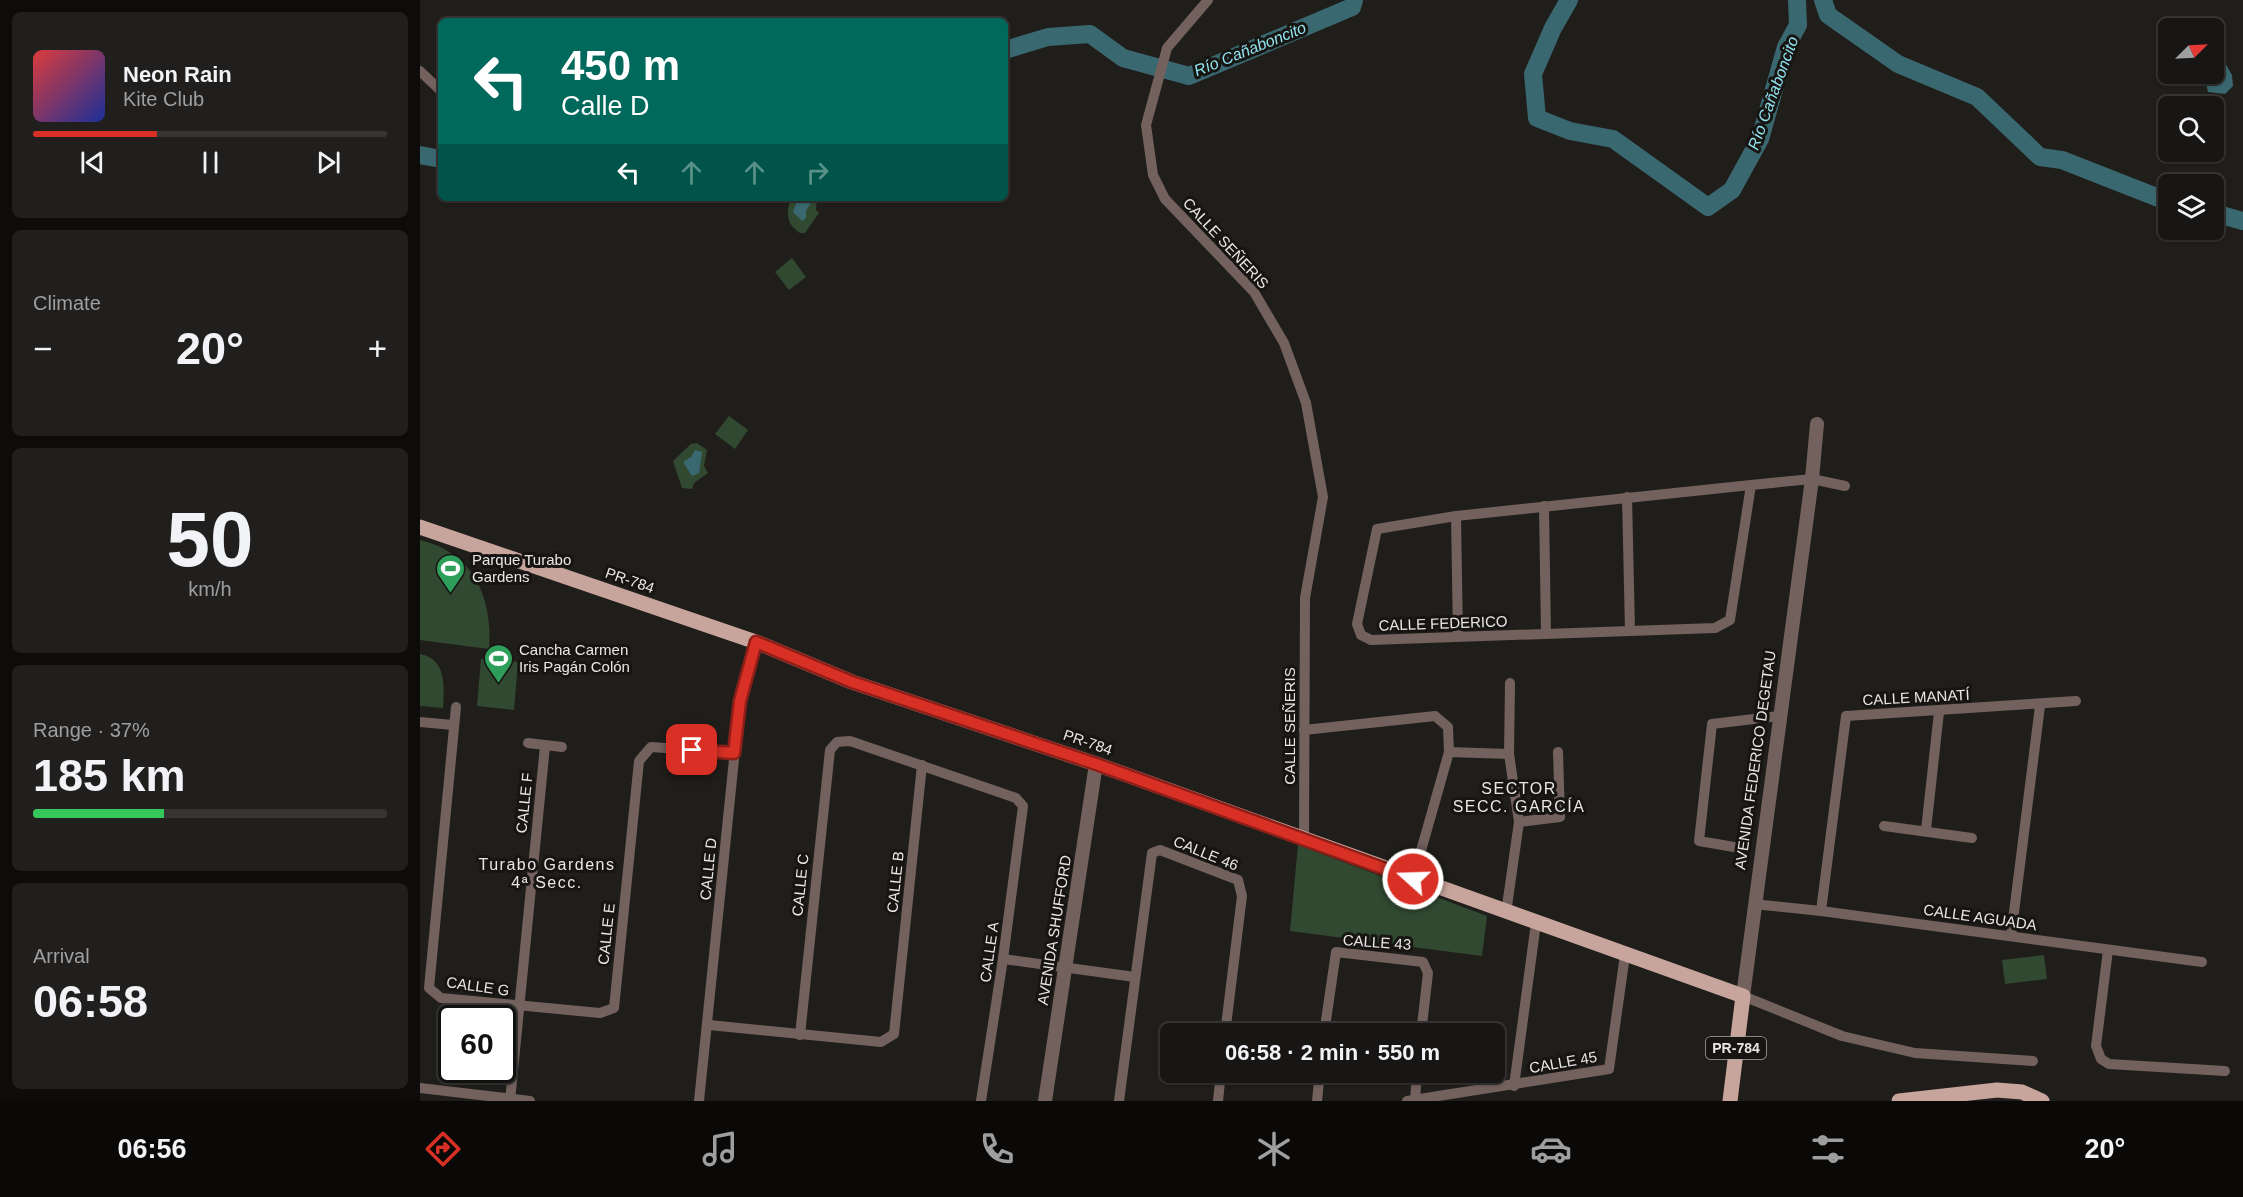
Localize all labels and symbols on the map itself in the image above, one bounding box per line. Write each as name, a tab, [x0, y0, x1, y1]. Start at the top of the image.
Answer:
north arrow	[2158, 18, 2224, 84]
water label: Río Cañaboncito	[1192, 19, 1309, 79]
water label: Río Cañaboncito	[1745, 34, 1801, 152]
street label: CALLE SEÑERIS	[1180, 194, 1272, 292]
place label: Parque Turabo Gardens	[472, 551, 571, 585]
sports icon: Parque Turabo Gardens	[435, 552, 467, 594]
street label: PR-784	[603, 564, 657, 596]
street label: CALLE FEDERICO	[1378, 612, 1508, 634]
place label: Cancha Carmen Iris Pagán Colón	[519, 641, 630, 675]
sports icon: Cancha Carmen Iris Pagán Colón	[482, 642, 514, 684]
street label: AVENIDA FEDERICO DEGETAU	[1731, 649, 1779, 871]
street label: CALLE SEÑERIS	[1281, 667, 1298, 785]
street label: CALLE MANATÍ	[1862, 686, 1971, 708]
pin	[666, 724, 717, 775]
street label: PR-784	[1061, 726, 1115, 758]
street label: CALLE F	[512, 772, 536, 834]
district label: SECTOR SECC. GARCÍA	[1453, 780, 1585, 815]
street label: CALLE 46	[1171, 832, 1241, 874]
street label: CALLE D	[696, 837, 720, 901]
position arrow	[1381, 847, 1445, 911]
street label: CALLE B	[883, 850, 907, 914]
street label: CALLE C	[788, 853, 812, 917]
street label: AVENIDA SHUFFORD	[1034, 854, 1074, 1006]
district label: Turabo Gardens 4ª Secc.	[479, 856, 615, 891]
street label: CALLE AGUADA	[1922, 901, 2038, 933]
street label: CALLE E	[594, 902, 618, 966]
street label: CALLE A	[976, 921, 1002, 983]
street label: CALLE 43	[1342, 931, 1412, 953]
street label: CALLE G	[445, 973, 511, 999]
speed limit sign: 60	[438, 1005, 516, 1083]
road number: PR-784	[1706, 1037, 1766, 1059]
street label: CALLE 45	[1528, 1048, 1598, 1076]

